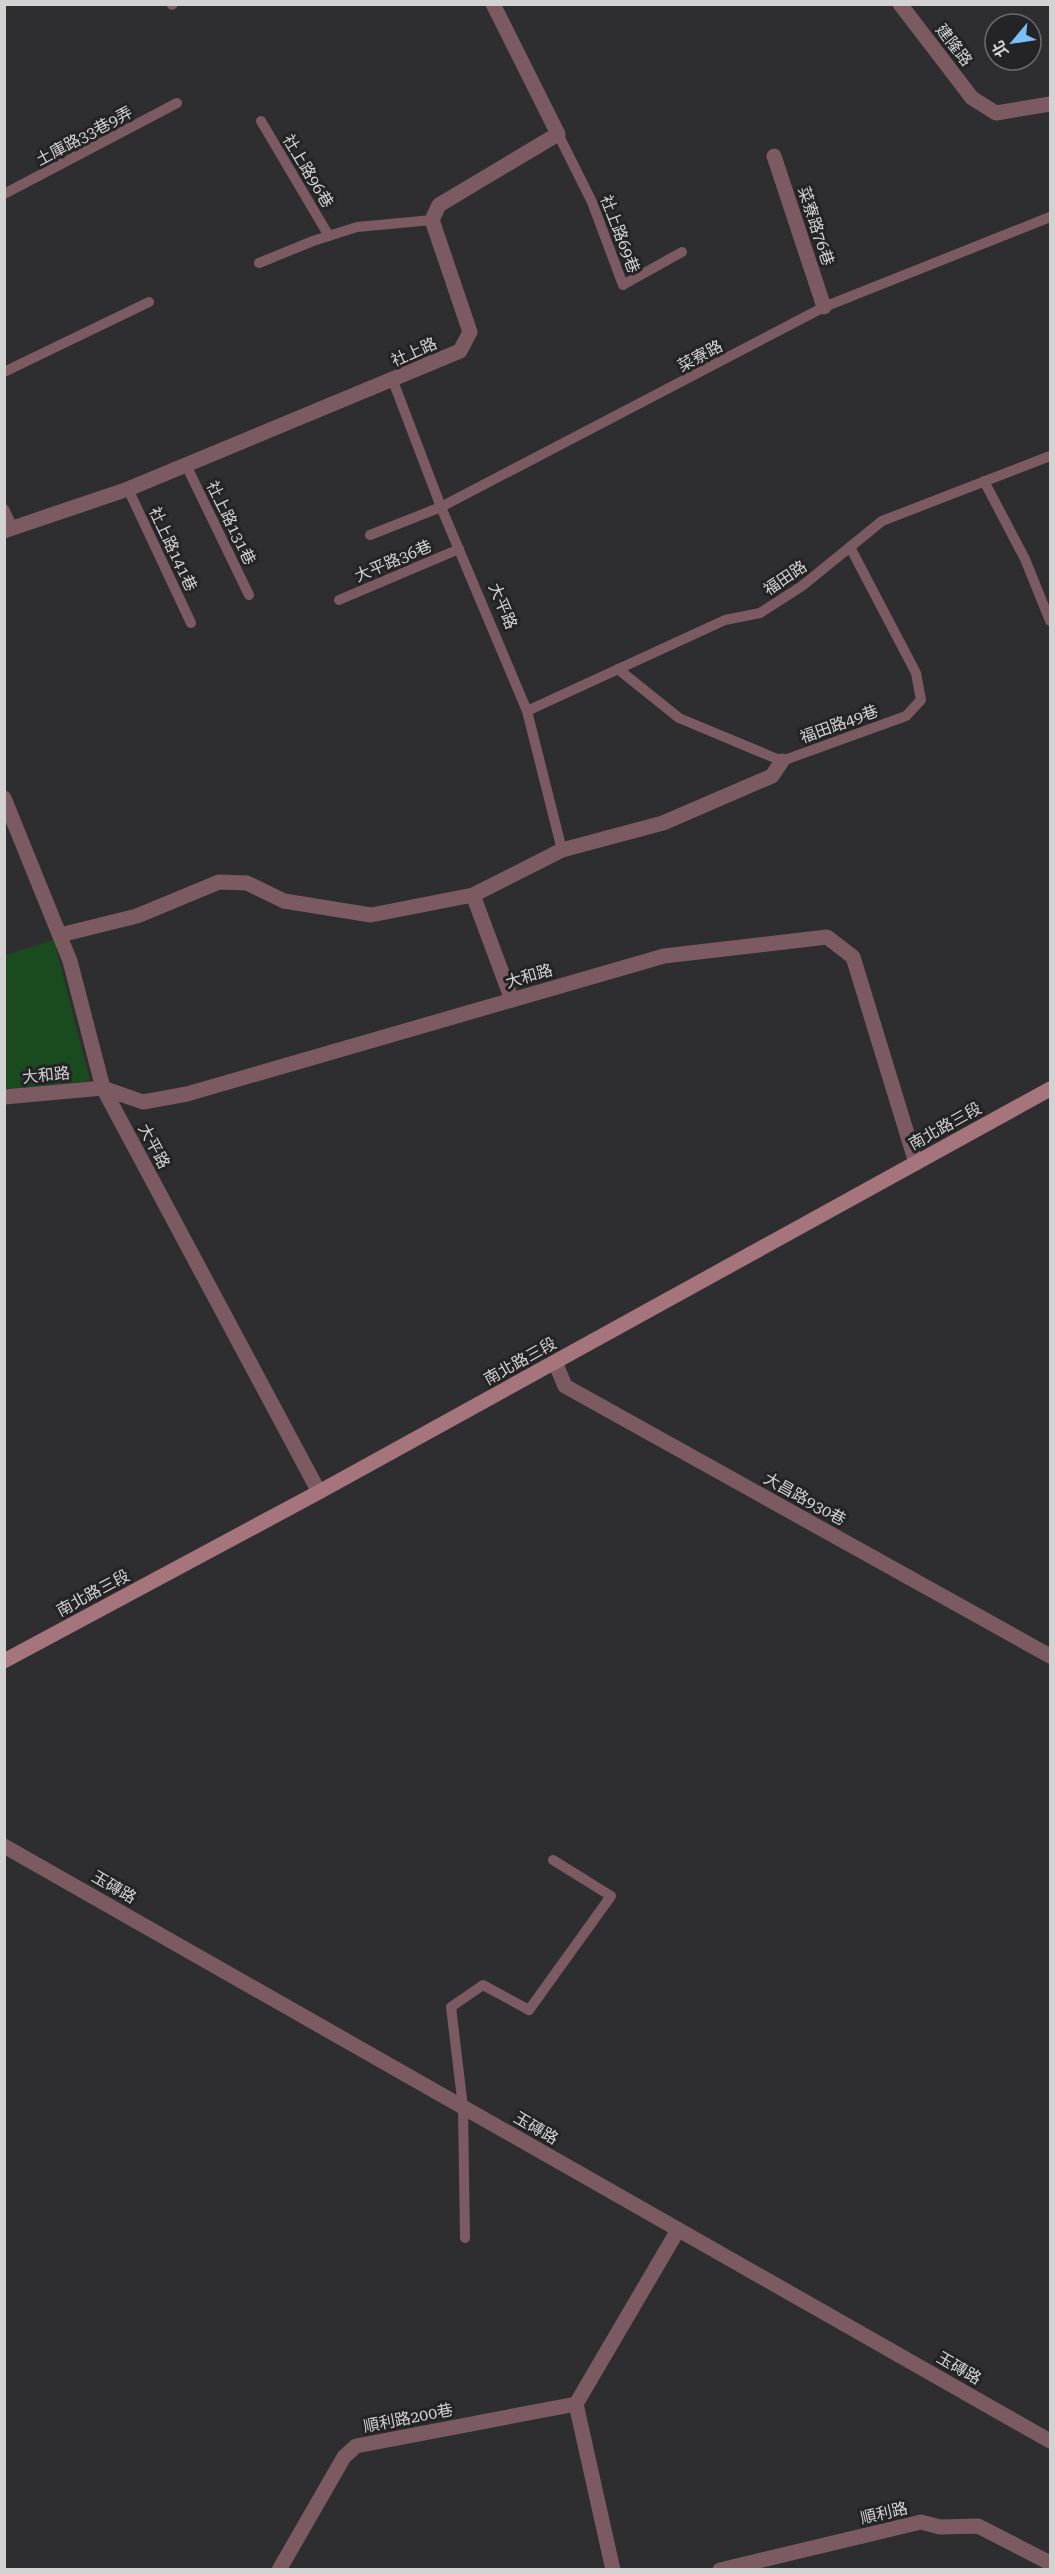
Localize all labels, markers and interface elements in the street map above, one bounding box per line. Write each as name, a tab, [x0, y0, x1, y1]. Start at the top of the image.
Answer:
north arrow	[983, 12, 1043, 72]
street label: 建隆路	[932, 20, 976, 70]
text: 北	[988, 37, 1013, 61]
street label: 土庫路33巷9弄	[32, 103, 136, 169]
street label: 社上路96巷	[279, 131, 337, 211]
street label: 菜寮路76巷	[794, 184, 838, 268]
street label: 社上路69巷	[596, 192, 644, 276]
street label: 社上路	[388, 334, 440, 370]
street label: 菜寮路	[674, 336, 726, 376]
street label: 社上路131巷	[203, 478, 259, 568]
street label: 社上路141巷	[145, 504, 201, 594]
street label: 大平路36巷	[352, 536, 434, 586]
street label: 福田路	[760, 557, 810, 599]
street label: 大平路	[485, 580, 521, 632]
street label: 福田路49巷	[797, 701, 881, 747]
street label: 大和路	[503, 960, 555, 992]
street label: 大和路	[21, 1063, 71, 1087]
street label: 南北路三段	[905, 1098, 985, 1154]
street label: 大平路	[134, 1120, 174, 1172]
street label: 南北路三段	[480, 1333, 560, 1389]
street label: 大昌路930巷	[761, 1469, 849, 1529]
street label: 南北路三段	[53, 1566, 133, 1620]
street label: 玉磚路	[88, 1867, 140, 1907]
street label: 玉磚路	[510, 2108, 562, 2148]
street label: 玉磚路	[933, 2348, 985, 2388]
street label: 順利路200巷	[362, 2400, 454, 2436]
street label: 順利路	[858, 2498, 910, 2528]

